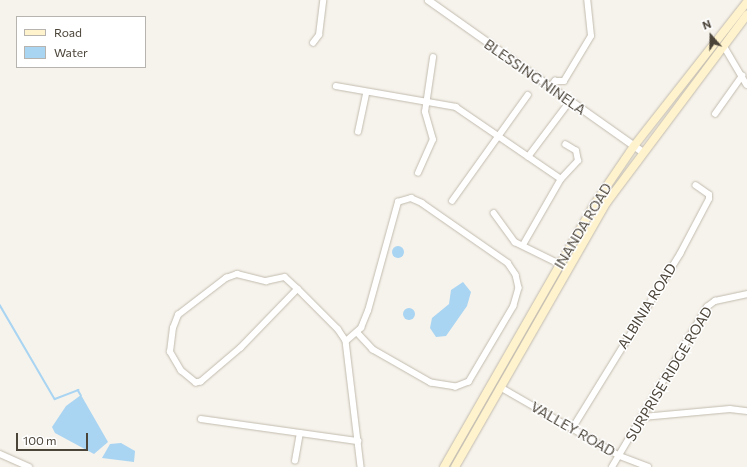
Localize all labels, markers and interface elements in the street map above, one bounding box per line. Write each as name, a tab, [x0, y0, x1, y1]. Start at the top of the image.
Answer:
legend	[16, 16, 146, 68]
north arrow	[691, 16, 731, 56]
text: N	[701, 17, 713, 32]
text: Road	[54, 25, 82, 39]
street label: BLESSING NINELA	[481, 36, 589, 118]
text: Water	[54, 45, 88, 59]
street label: INANDA ROAD	[551, 180, 615, 272]
street label: ALBINIA ROAD	[614, 260, 680, 352]
street label: SURPRISE RIDGE ROAD	[622, 304, 716, 444]
street label: VALLEY ROAD	[528, 398, 618, 460]
scale bar	[18, 425, 90, 451]
text: 100 m	[23, 433, 57, 447]

